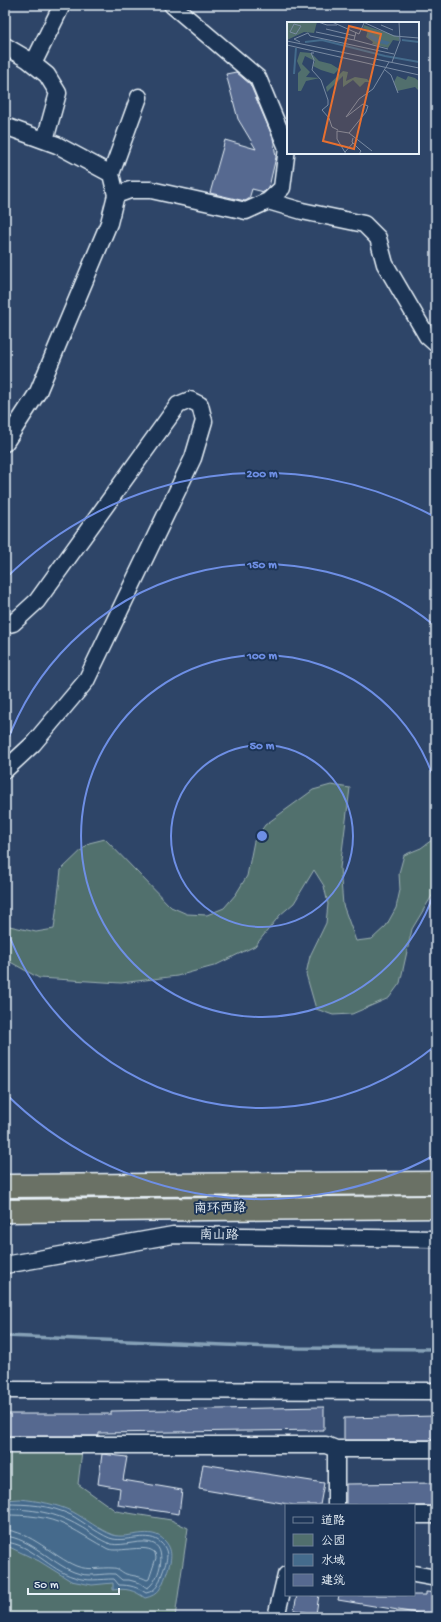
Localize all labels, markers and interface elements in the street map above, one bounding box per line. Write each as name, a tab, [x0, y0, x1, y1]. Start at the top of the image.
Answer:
inset map	[287, 22, 419, 154]
text: 200 m	[247, 468, 278, 482]
text: 150 m	[246, 559, 277, 573]
text: 100 m	[246, 650, 277, 664]
text: 50 m	[250, 740, 275, 754]
centre of rings	[255, 829, 269, 843]
street label: 南环西路	[194, 1200, 246, 1217]
street label: 南山路	[199, 1227, 239, 1244]
legend	[285, 1504, 415, 1596]
text: 道路	[321, 1514, 345, 1529]
text: 公园	[321, 1534, 345, 1549]
text: 水域	[321, 1554, 345, 1569]
scale bar	[28, 1570, 119, 1596]
text: 建筑	[321, 1574, 345, 1589]
text: 50 m	[34, 1579, 59, 1593]

